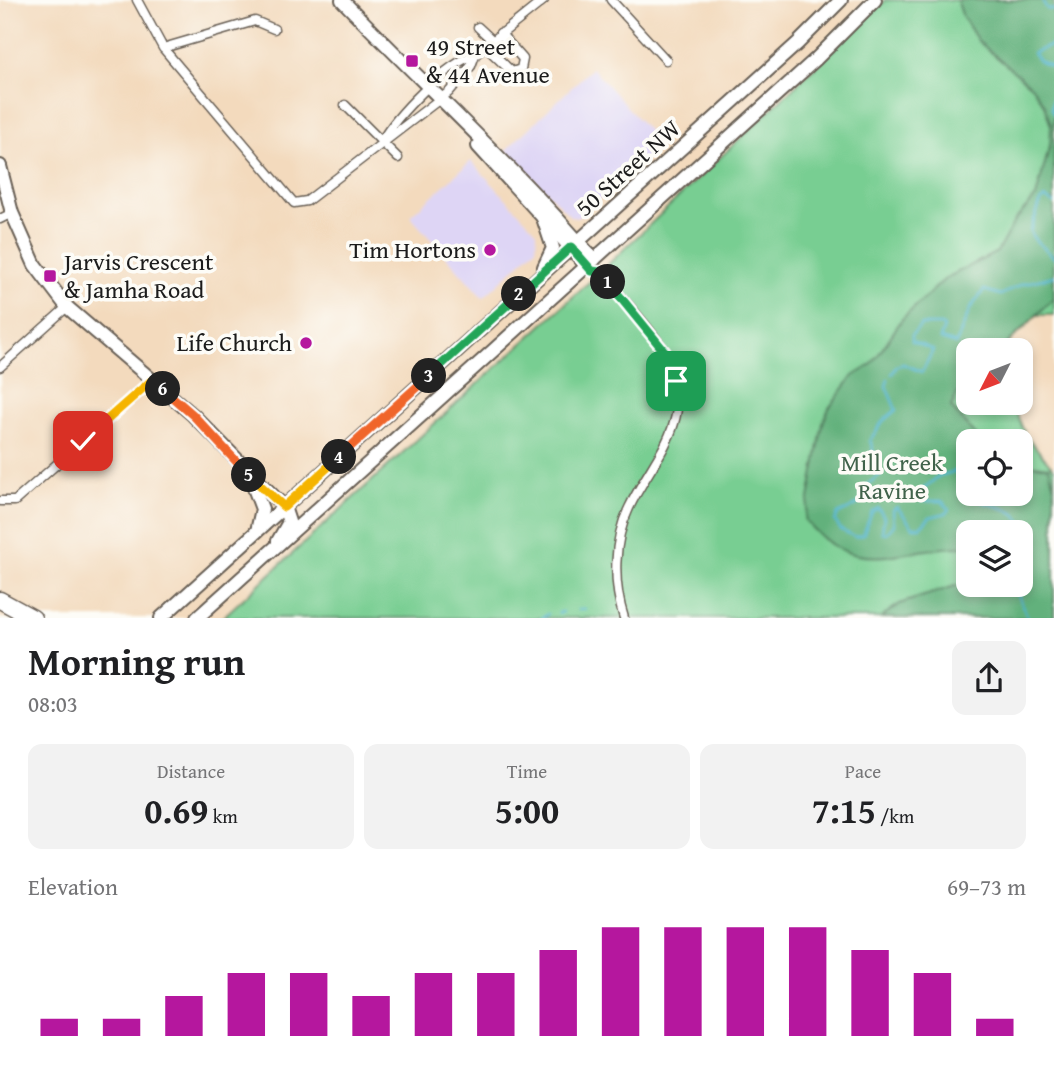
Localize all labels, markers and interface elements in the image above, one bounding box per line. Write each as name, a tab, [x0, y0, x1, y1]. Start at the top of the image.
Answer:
place label: 49 Street & 44 Avenue	[426, 29, 550, 92]
marker: 49 Street & 44 Avenue	[404, 53, 420, 69]
street label: 50 Street NW	[567, 111, 688, 224]
place label: Tim Hortons	[349, 232, 476, 267]
marker: Tim Hortons	[482, 242, 498, 258]
place label: Jarvis Crescent & Jamha Road	[61, 244, 214, 307]
pin: 1	[590, 264, 626, 300]
text: 1	[603, 267, 612, 295]
marker: Jarvis Crescent & Jamha Road	[42, 268, 58, 284]
pin: 2	[502, 276, 536, 312]
text: 2	[514, 279, 523, 307]
place label: Life Church	[177, 325, 293, 360]
marker: Life Church	[298, 335, 314, 351]
north arrow	[956, 338, 1032, 415]
map controls	[956, 338, 1033, 597]
pin	[646, 351, 706, 411]
pin: 3	[412, 358, 446, 394]
text: 3	[424, 361, 433, 389]
icon: arrive	[657, 362, 695, 400]
pin: 6	[146, 372, 180, 406]
text: 6	[158, 374, 167, 402]
pin	[53, 411, 113, 471]
icon: check	[64, 422, 102, 460]
button: locate	[956, 429, 1033, 506]
pin: 4	[322, 440, 356, 475]
text: 4	[334, 442, 343, 470]
park label: Mill Creek Ravine	[841, 445, 944, 508]
pin: 5	[232, 458, 266, 492]
text: 5	[244, 460, 253, 488]
button: layers	[956, 520, 1033, 597]
text: Morning run	[28, 633, 245, 689]
button: share	[952, 641, 1026, 715]
text: 08:03	[28, 687, 78, 720]
text: Distance	[157, 757, 225, 785]
text: Time	[507, 757, 547, 785]
text: Pace	[845, 757, 881, 785]
text: 0.69	[144, 785, 208, 836]
text: 5:00	[495, 785, 559, 836]
text: 7:15	[812, 785, 876, 836]
text: km	[208, 802, 238, 830]
text: /km	[876, 802, 914, 830]
text: Elevation	[28, 870, 118, 903]
text: 69–73 m	[947, 870, 1026, 903]

